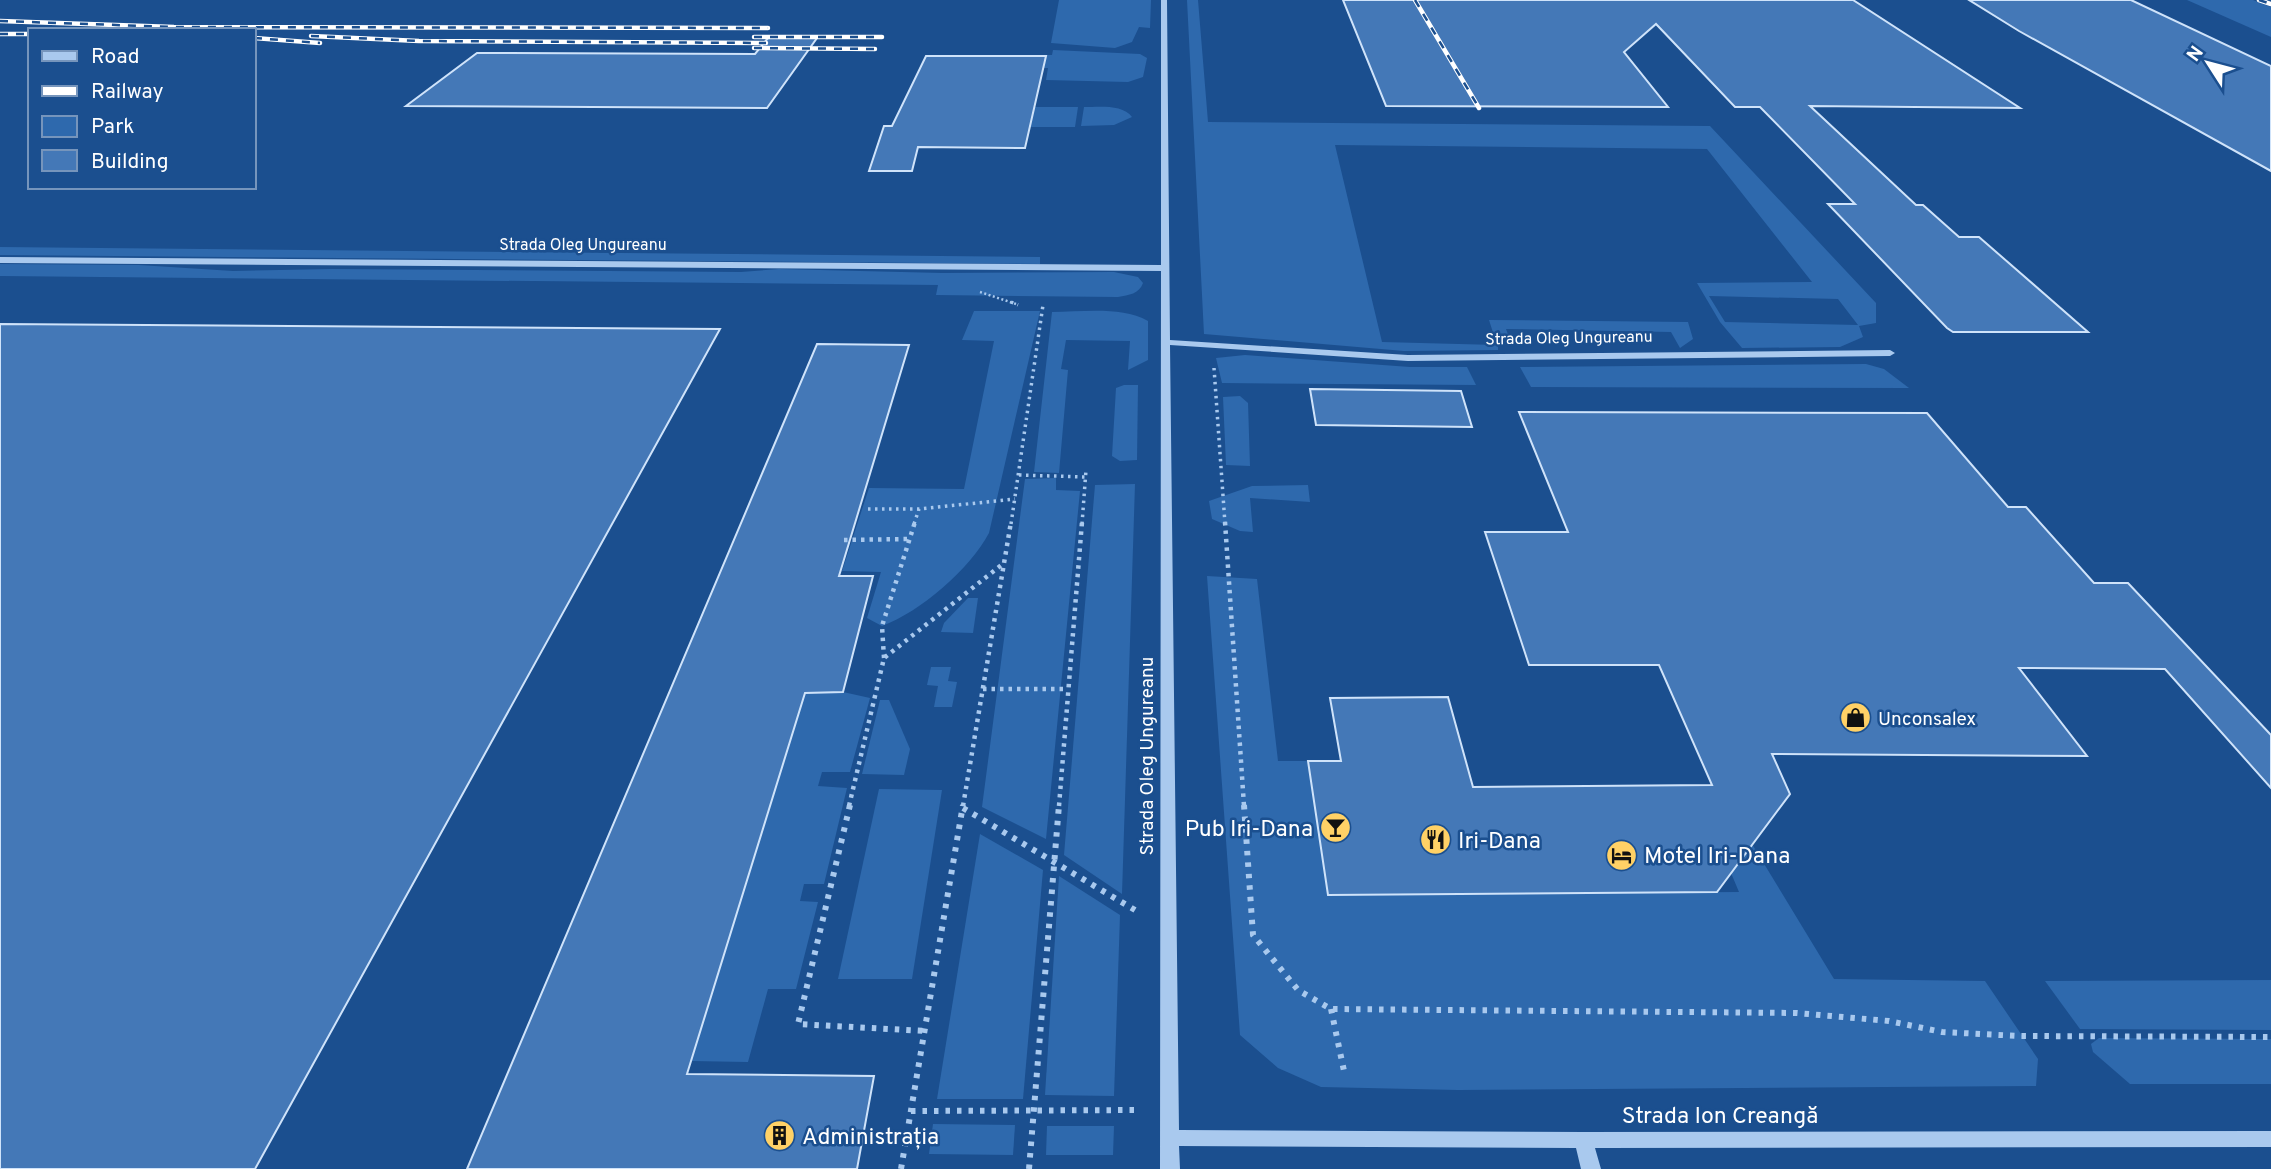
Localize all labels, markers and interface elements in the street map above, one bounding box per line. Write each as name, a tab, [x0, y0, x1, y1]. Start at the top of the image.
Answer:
legend	[28, 28, 256, 189]
north arrow	[2173, 28, 2243, 98]
text: N	[2182, 42, 2210, 67]
text: Road	[91, 44, 140, 71]
text: Railway	[91, 79, 164, 106]
text: Park	[91, 114, 134, 141]
text: Building	[91, 149, 169, 176]
street label: Strada Oleg Ungureanu	[499, 236, 667, 256]
street label: Strada Oleg Ungureanu	[1485, 328, 1653, 350]
street label: Strada Oleg Ungureanu	[1136, 657, 1160, 855]
shop icon: Unconsalex	[1838, 701, 1872, 735]
place label: Unconsalex	[1878, 708, 1976, 732]
bar icon: Pub Iri-Dana	[1319, 811, 1353, 845]
place label: Pub Iri-Dana	[1185, 816, 1313, 845]
restaurant icon: Iri-Dana	[1418, 823, 1452, 857]
place label: Iri-Dana	[1458, 828, 1541, 857]
hotel icon: Motel Iri-Dana	[1604, 838, 1638, 872]
place label: Motel Iri-Dana	[1644, 843, 1790, 872]
street label: Strada Ion Creangă	[1622, 1103, 1818, 1132]
building icon: Administrația	[762, 1119, 796, 1153]
place label: Administrația	[802, 1124, 939, 1153]

